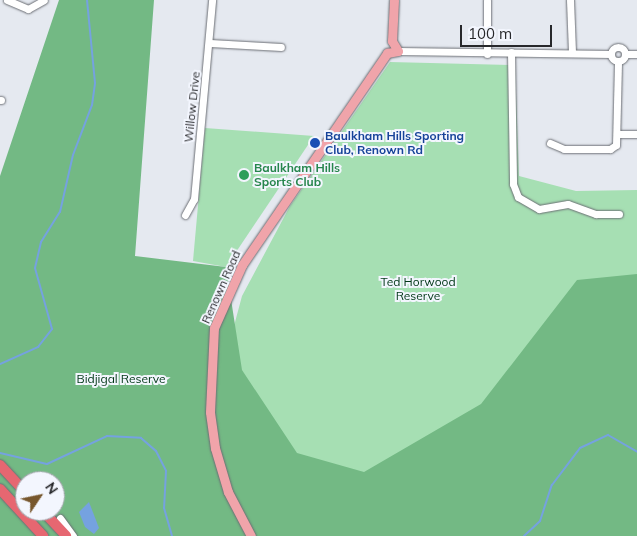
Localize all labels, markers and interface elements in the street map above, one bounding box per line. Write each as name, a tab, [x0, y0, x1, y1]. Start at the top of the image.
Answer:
scale bar	[462, 15, 554, 47]
text: 100 m	[468, 24, 512, 43]
street label: Willow Drive	[181, 71, 203, 143]
place label: Baulkham Hills Sporting Club, Renown Rd	[325, 129, 464, 157]
marker: Baulkham Hills Sporting Club, Renown Rd	[309, 137, 321, 149]
place label: Baulkham Hills Sports Club	[254, 161, 340, 189]
marker: Baulkham Hills Sports Club	[238, 169, 250, 181]
street label: Renown Road	[198, 248, 244, 326]
park label: Ted Horwood Reserve	[380, 275, 456, 303]
park label: Bidjigal Reserve	[76, 372, 166, 386]
north arrow	[15, 471, 65, 521]
text: N	[41, 479, 62, 498]

